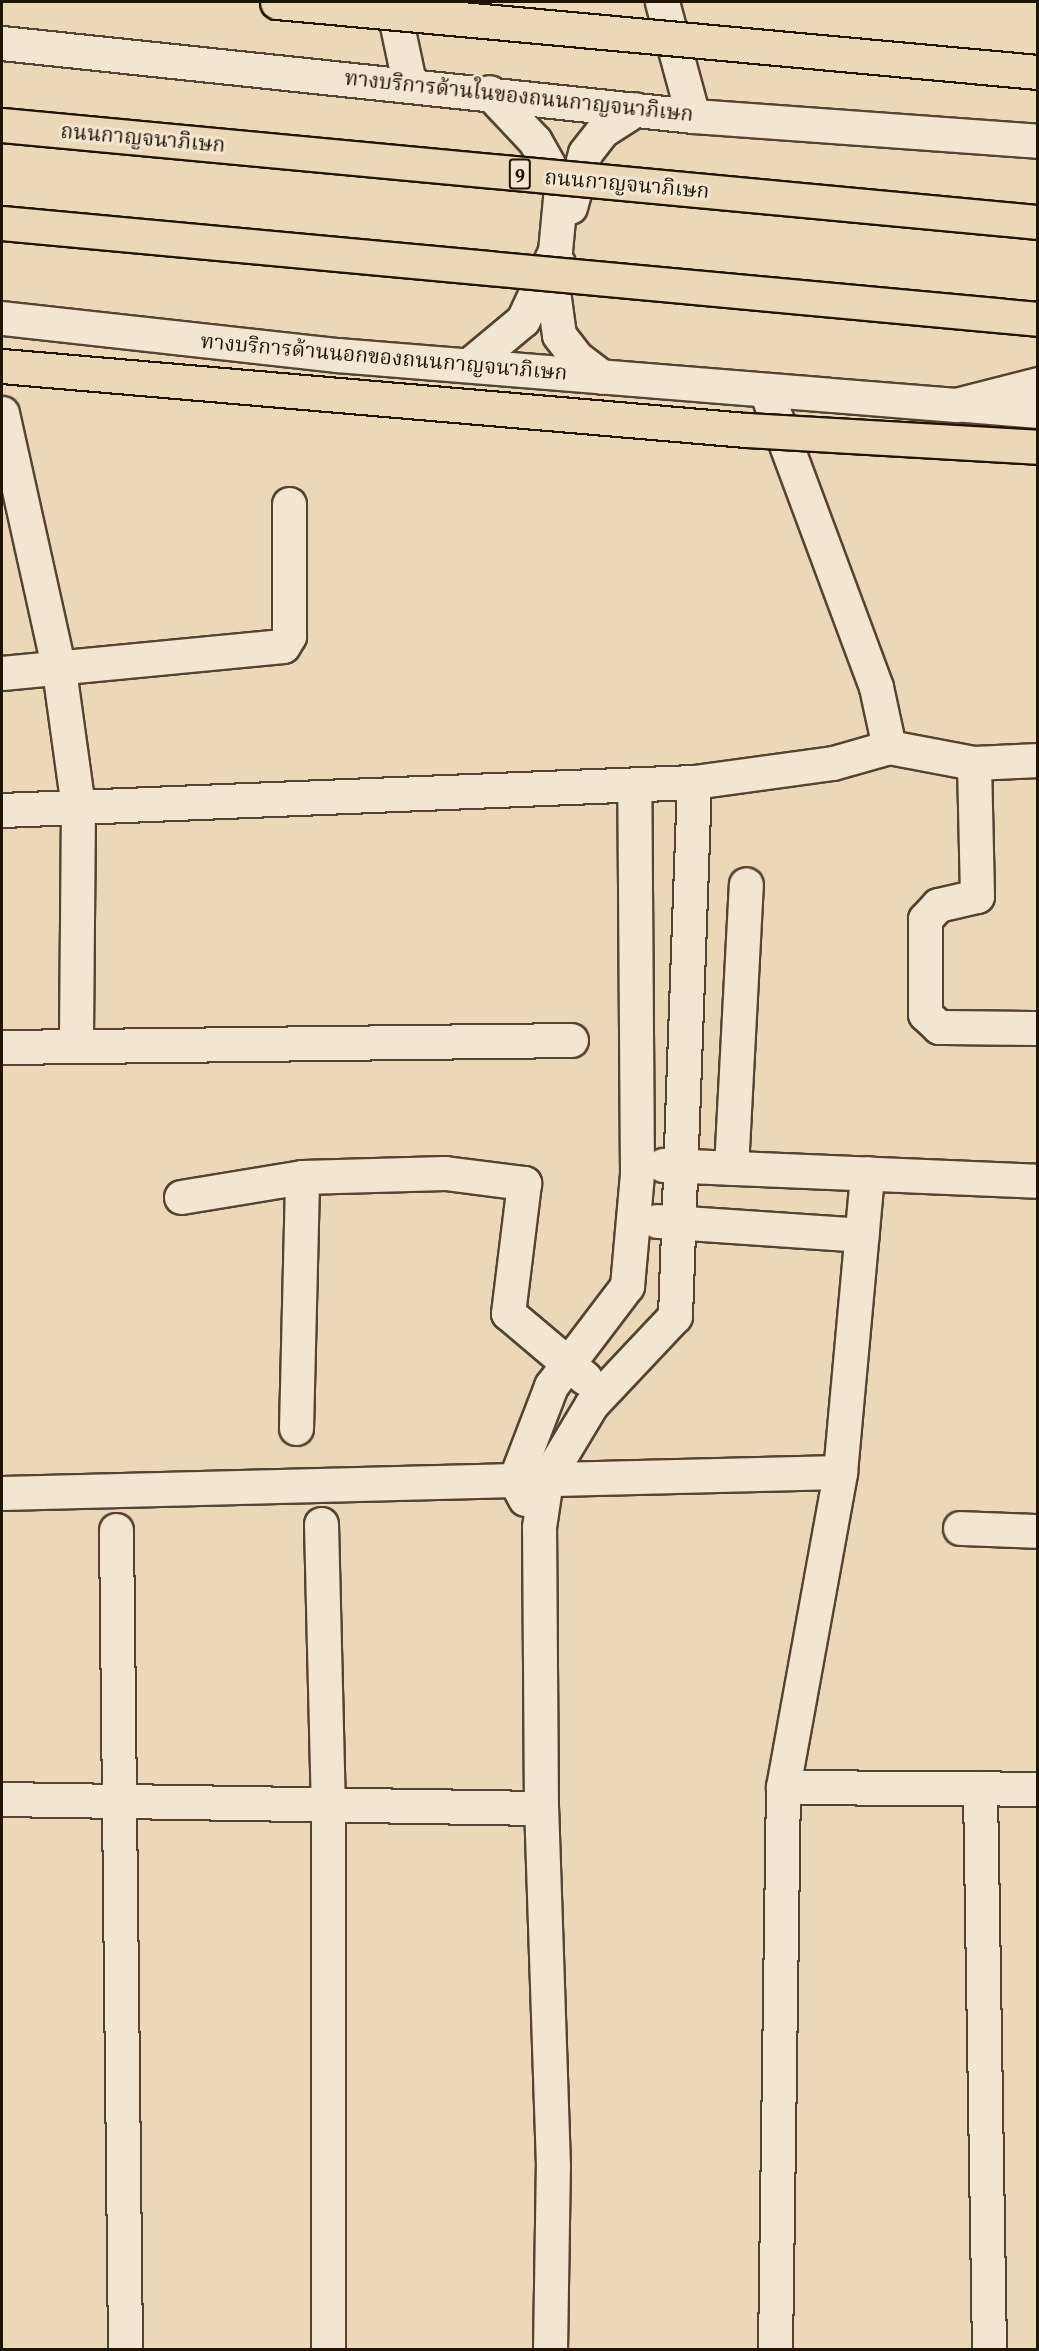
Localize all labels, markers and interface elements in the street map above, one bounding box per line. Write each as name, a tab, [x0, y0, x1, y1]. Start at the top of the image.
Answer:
street label: ทางบริการด้านในของถนนกาญจนาภิเษก	[343, 65, 695, 127]
street label: ถนนกาญจนาภิเษก	[60, 118, 226, 158]
road number: 9	[508, 157, 532, 191]
street label: ถนนกาญจนาภิเษก	[544, 164, 710, 204]
street label: ทางบริการด้านนอกของถนนกาญจนาภิเษก	[200, 328, 568, 386]

